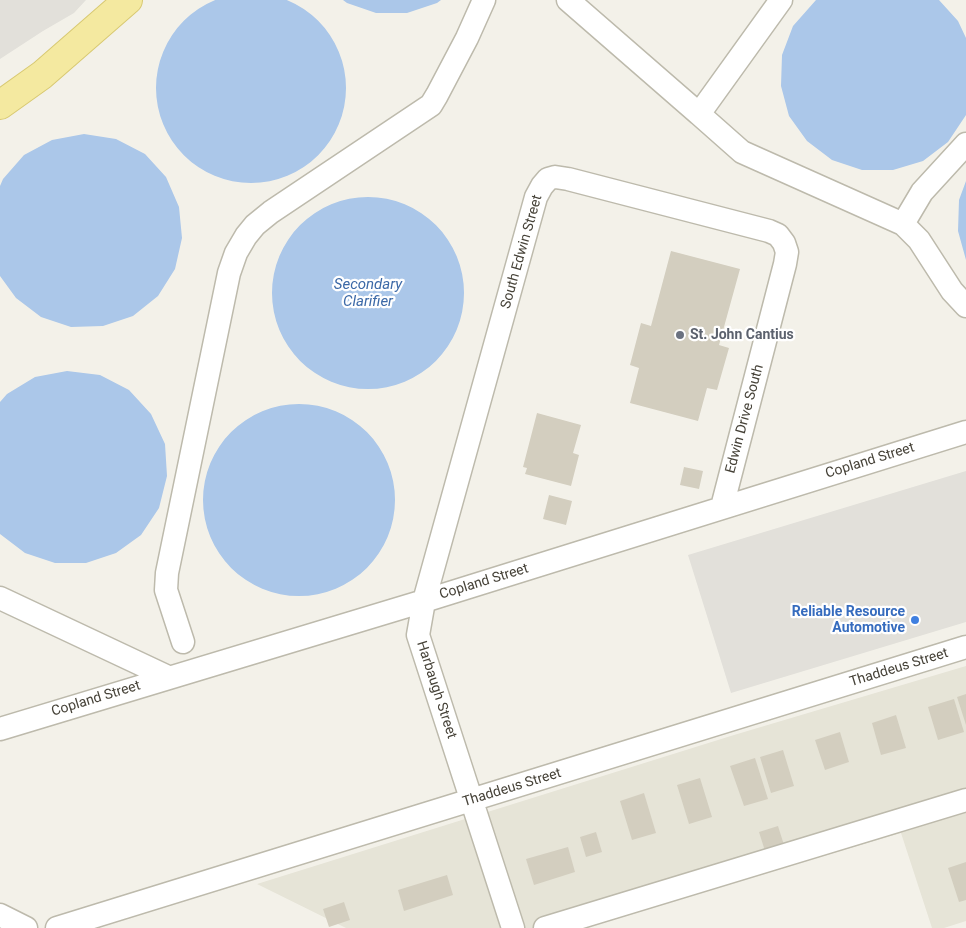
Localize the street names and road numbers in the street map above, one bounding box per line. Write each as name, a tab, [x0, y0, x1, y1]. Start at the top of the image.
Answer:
street label: South Edwin Street	[498, 193, 546, 311]
street label: Edwin Drive South	[722, 363, 768, 475]
street label: Copland Street	[824, 440, 916, 482]
street label: Copland Street	[438, 561, 530, 603]
street label: Harbaugh Street	[412, 639, 460, 741]
street label: Thaddeus Street	[848, 645, 950, 691]
street label: Copland Street	[50, 678, 142, 720]
street label: Thaddeus Street	[461, 765, 563, 811]

